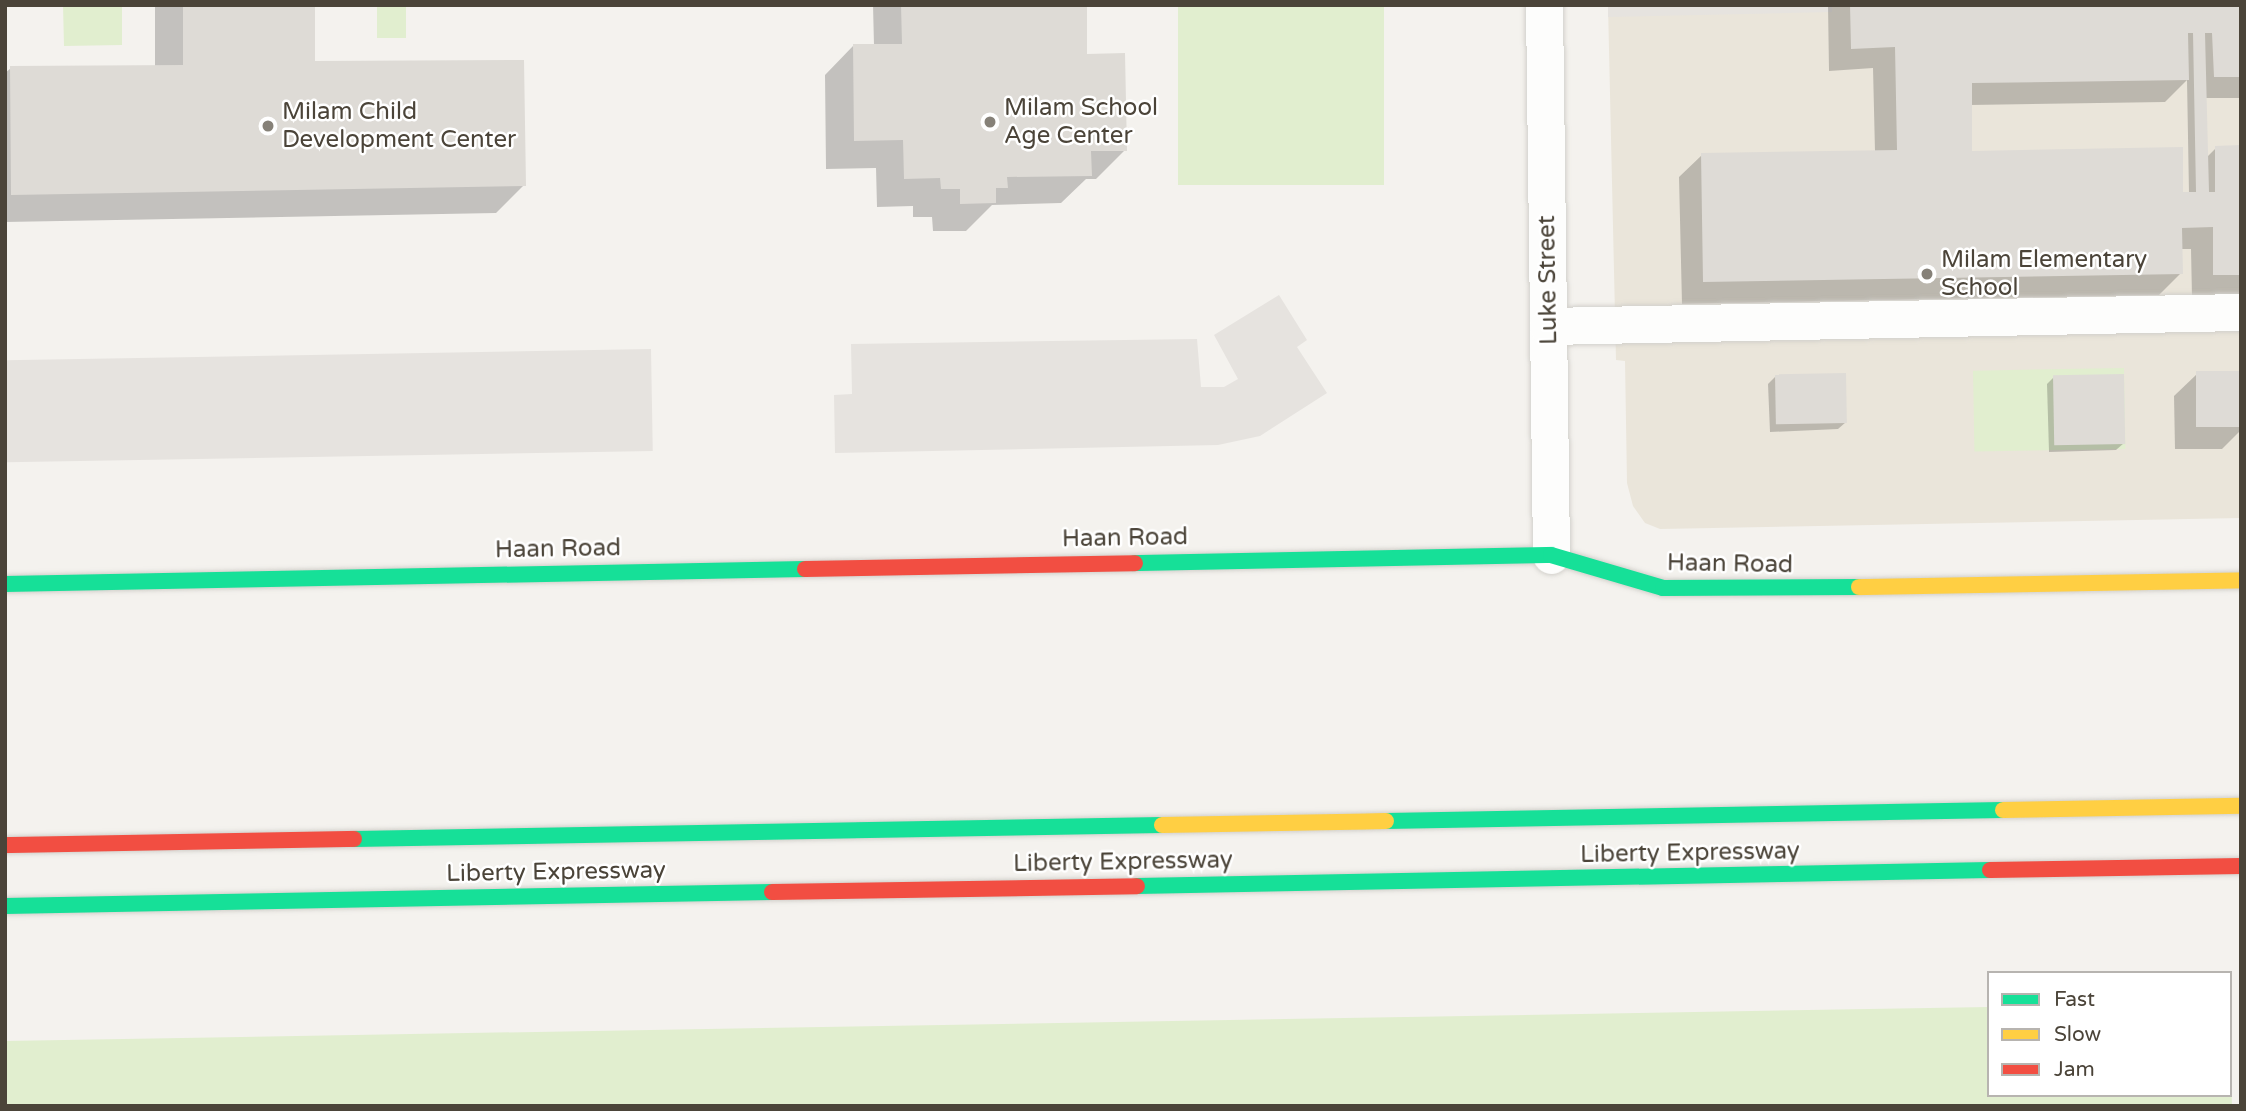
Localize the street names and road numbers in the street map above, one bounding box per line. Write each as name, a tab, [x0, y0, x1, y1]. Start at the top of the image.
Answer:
street label: Luke Street	[1532, 215, 1564, 345]
street label: Haan Road	[1062, 523, 1188, 553]
street label: Haan Road	[495, 534, 621, 564]
street label: Haan Road	[1667, 549, 1793, 579]
street label: Liberty Expressway	[1580, 837, 1800, 869]
street label: Liberty Expressway	[1013, 846, 1233, 878]
street label: Liberty Expressway	[446, 856, 666, 888]

